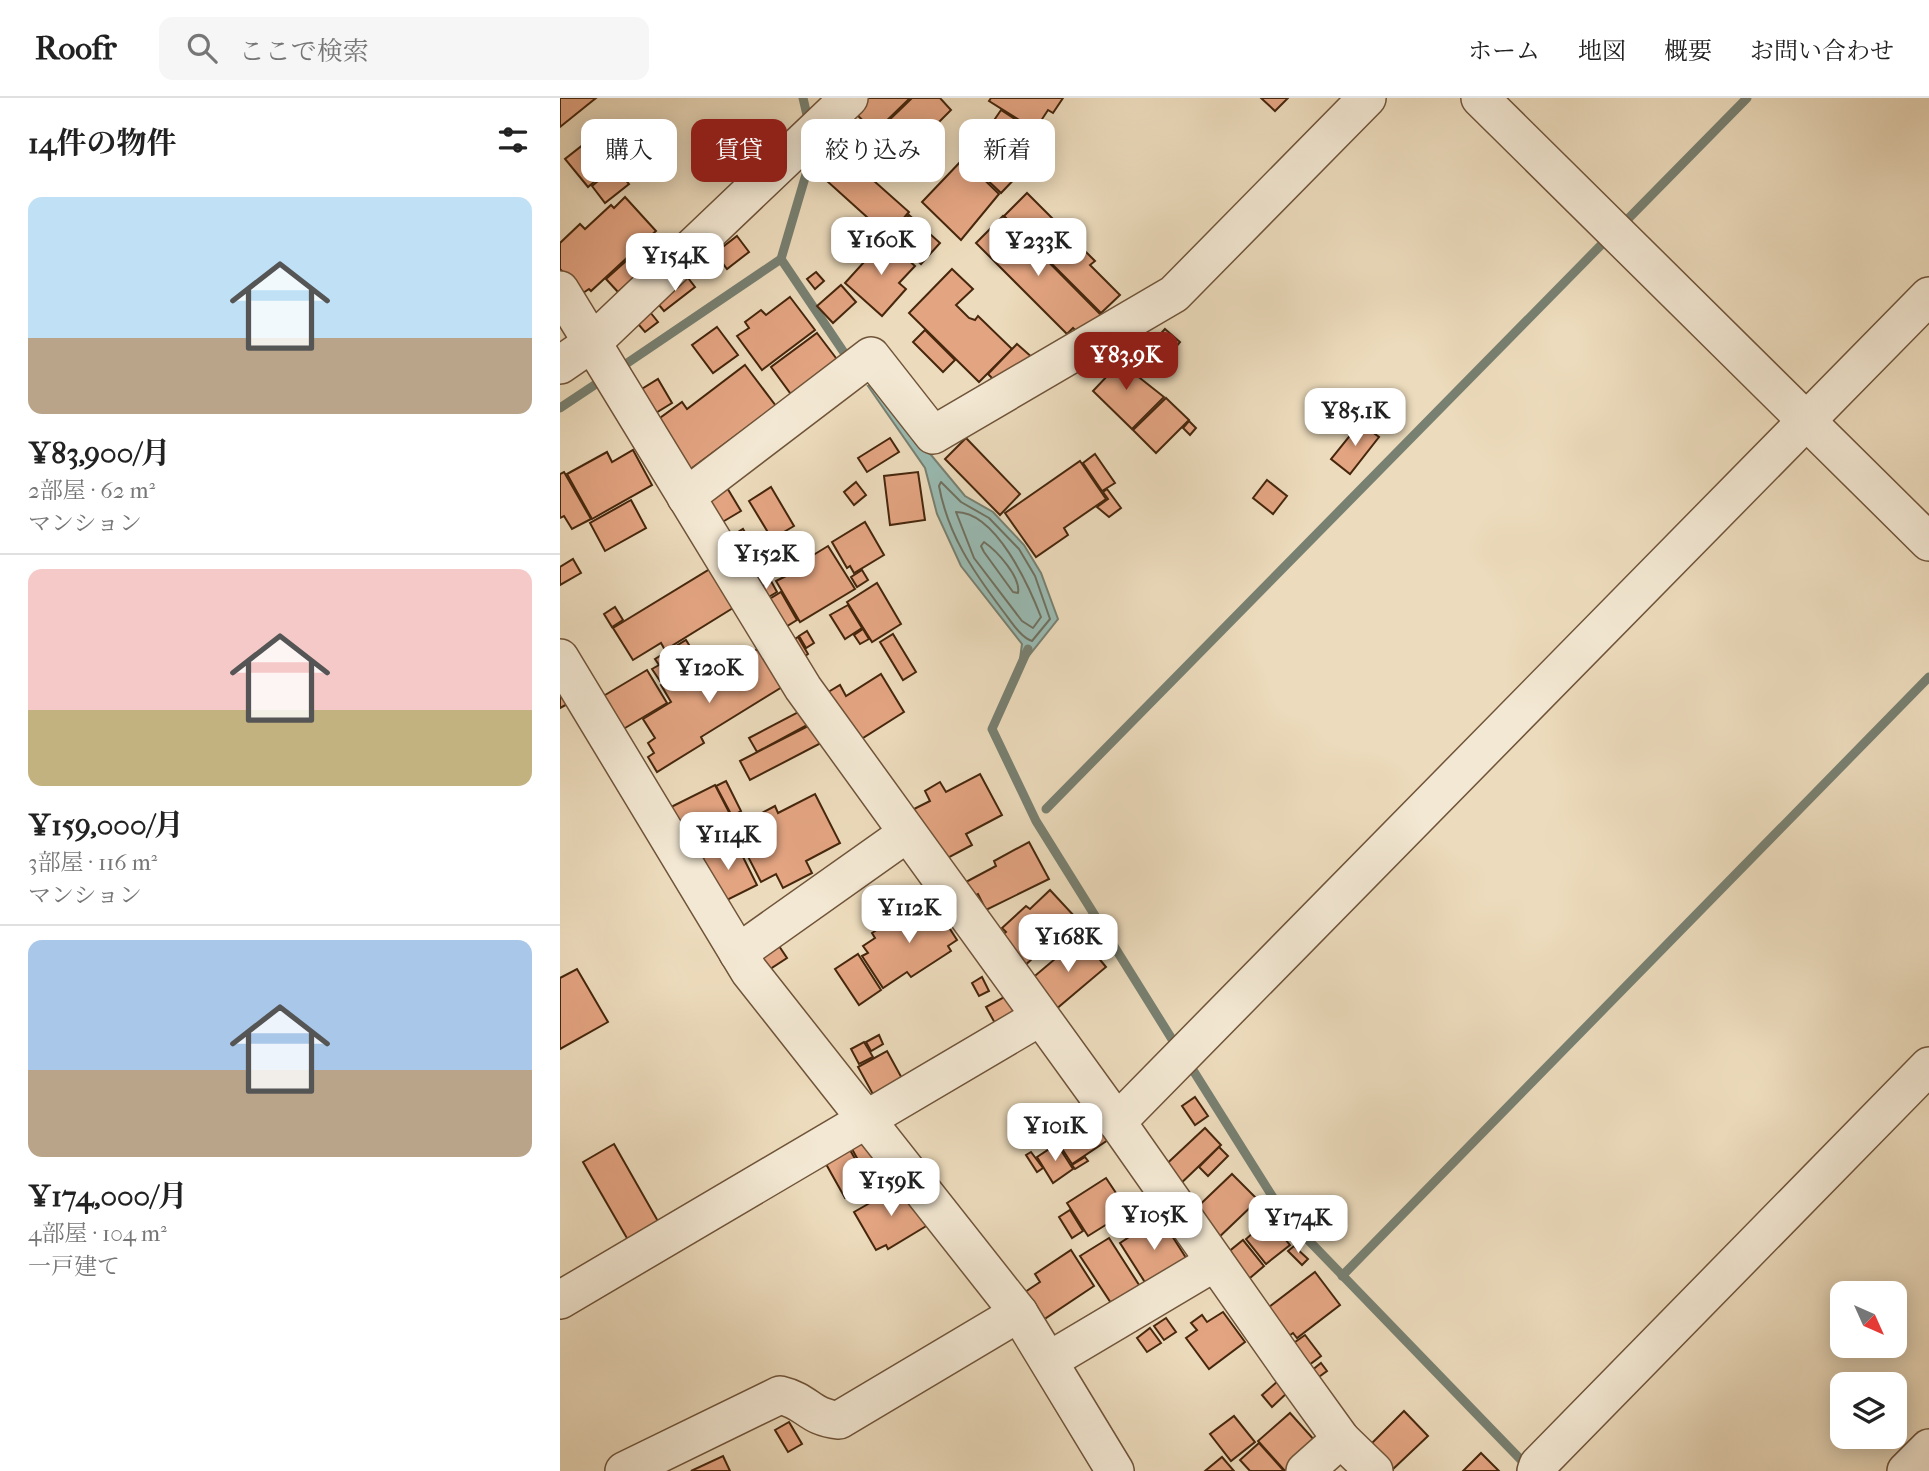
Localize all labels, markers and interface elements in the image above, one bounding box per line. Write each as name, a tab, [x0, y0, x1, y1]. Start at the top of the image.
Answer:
search box	[159, 17, 649, 80]
text: Roofr	[35, 29, 117, 68]
icon: search	[183, 29, 221, 67]
text: ここで検索	[239, 36, 369, 67]
text: ホーム	[1468, 37, 1540, 65]
text: 地図	[1578, 37, 1626, 65]
text: 概要	[1664, 37, 1712, 65]
text: お問い合わせ	[1750, 37, 1894, 65]
chip: 購入	[581, 119, 677, 182]
chip: 賃貸	[691, 119, 787, 182]
chip: 絞り込み	[801, 119, 945, 182]
chip: 新着	[959, 119, 1055, 182]
icon: filters	[494, 121, 532, 159]
text: 14件の物件	[28, 126, 176, 161]
pin: ¥160K	[832, 218, 930, 277]
pin: ¥233K	[989, 218, 1087, 278]
text: ¥160K	[847, 226, 915, 253]
text: ¥233K	[1005, 227, 1071, 254]
pin: ¥154K	[626, 234, 724, 293]
text: ¥154K	[642, 242, 708, 269]
icon: home	[217, 243, 343, 369]
pin: ¥83.9K	[1069, 332, 1183, 392]
text: ¥83.9K	[1090, 341, 1162, 368]
pin: ¥85.1K	[1298, 388, 1412, 448]
text: ¥85.1K	[1321, 397, 1389, 424]
text: ¥83,900/月	[28, 436, 171, 471]
text: 2部屋 · 62 m²	[28, 477, 155, 504]
text: マンション	[28, 510, 142, 537]
pin: ¥152K	[717, 532, 815, 591]
text: ¥152K	[734, 540, 798, 567]
icon: home	[217, 615, 343, 741]
pin: ¥120K	[660, 646, 758, 705]
text: ¥120K	[675, 654, 743, 681]
text: ¥159,000/月	[28, 808, 184, 843]
pin: ¥114K	[679, 812, 777, 872]
text: ¥114K	[696, 821, 760, 848]
text: 3部屋 · 116 m²	[28, 849, 157, 876]
text: マンション	[28, 882, 142, 909]
pin: ¥112K	[860, 886, 958, 945]
text: ¥112K	[878, 894, 940, 921]
pin: ¥168K	[1019, 914, 1117, 974]
text: ¥168K	[1035, 923, 1101, 950]
icon: home	[217, 986, 343, 1112]
pin: ¥101K	[1006, 1104, 1104, 1163]
text: ¥101K	[1023, 1112, 1087, 1139]
pin: ¥159K	[842, 1158, 940, 1218]
text: ¥159K	[859, 1167, 923, 1194]
text: ¥174,000/月	[28, 1179, 187, 1214]
pin: ¥105K	[1105, 1192, 1203, 1252]
pin: ¥174K	[1249, 1196, 1347, 1255]
text: ¥105K	[1121, 1201, 1187, 1228]
text: ¥174K	[1265, 1204, 1331, 1231]
text: 4部屋 · 104 m²	[28, 1220, 167, 1247]
text: 一戸建て	[28, 1253, 120, 1280]
north arrow	[1830, 1281, 1908, 1358]
map controls	[1830, 1281, 1907, 1449]
button: layers	[1830, 1372, 1907, 1449]

